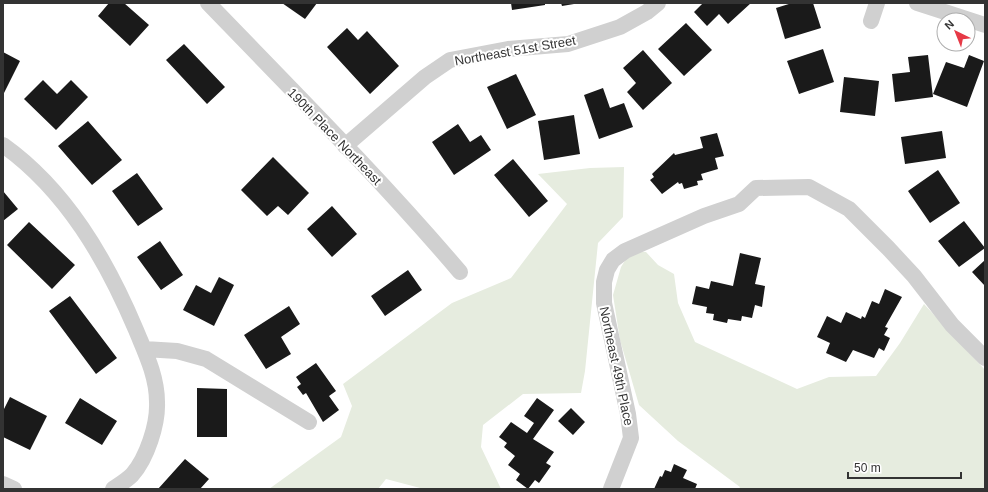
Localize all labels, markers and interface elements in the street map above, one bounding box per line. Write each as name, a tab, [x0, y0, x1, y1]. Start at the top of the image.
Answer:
north arrow	[936, 12, 976, 52]
text: N	[942, 18, 956, 32]
street label: Northeast 51st Street	[453, 32, 577, 69]
street label: 190th Place Northeast	[285, 85, 385, 188]
street label: Northeast 49th Place	[597, 305, 636, 427]
scale bar	[848, 454, 961, 480]
text: 50 m	[854, 461, 881, 475]

